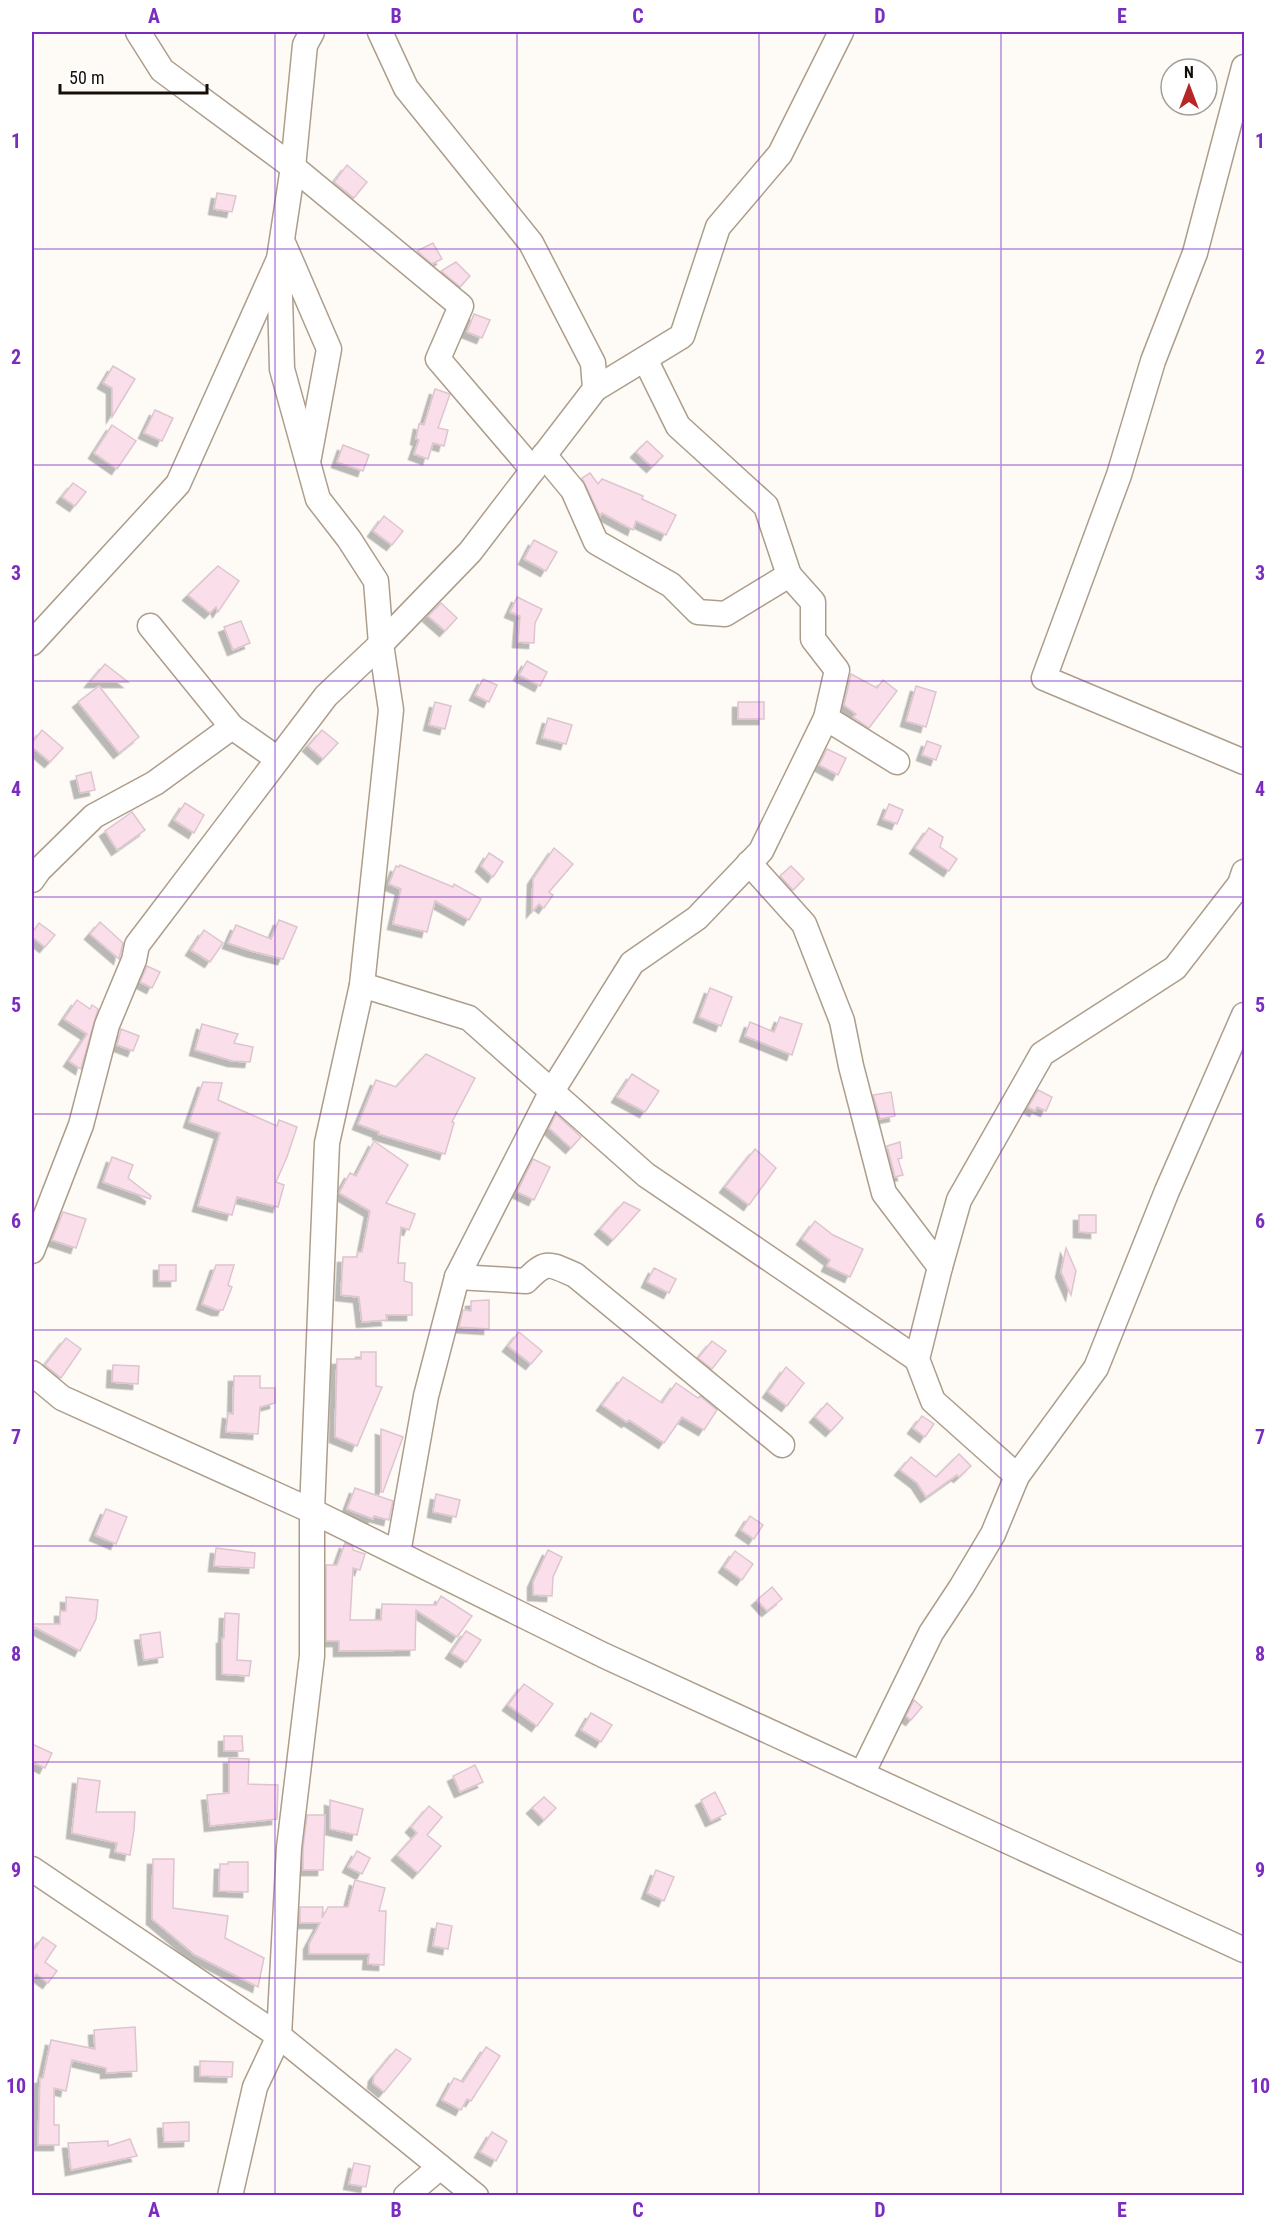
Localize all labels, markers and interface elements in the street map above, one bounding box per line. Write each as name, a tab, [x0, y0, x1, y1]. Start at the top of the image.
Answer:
text: A	[148, 4, 160, 28]
text: B	[390, 4, 402, 28]
text: C	[632, 4, 644, 28]
text: D	[874, 4, 886, 28]
text: E	[1117, 4, 1127, 28]
scale bar	[60, 57, 207, 95]
north arrow	[1159, 57, 1219, 117]
text: N	[1184, 63, 1194, 82]
text: 50 m	[69, 67, 104, 88]
text: 1	[11, 129, 21, 153]
text: 1	[1255, 129, 1265, 153]
text: 2	[11, 345, 21, 369]
text: 2	[1255, 345, 1265, 369]
text: 3	[11, 561, 21, 585]
text: 3	[1255, 561, 1265, 585]
text: 4	[11, 777, 21, 801]
text: 4	[1255, 777, 1265, 801]
text: 5	[11, 993, 21, 1017]
text: 5	[1255, 993, 1265, 1017]
text: 6	[11, 1209, 21, 1233]
text: 6	[1255, 1209, 1265, 1233]
text: 7	[11, 1425, 21, 1449]
text: 7	[1255, 1425, 1265, 1449]
text: 8	[11, 1642, 21, 1666]
text: 8	[1255, 1642, 1265, 1666]
text: 9	[11, 1858, 21, 1882]
text: 9	[1255, 1858, 1265, 1882]
text: 10	[6, 2074, 26, 2098]
text: 10	[1250, 2074, 1270, 2098]
text: A	[148, 2198, 160, 2222]
text: B	[390, 2198, 402, 2222]
text: C	[632, 2198, 644, 2222]
text: D	[874, 2198, 886, 2222]
text: E	[1117, 2198, 1127, 2222]

